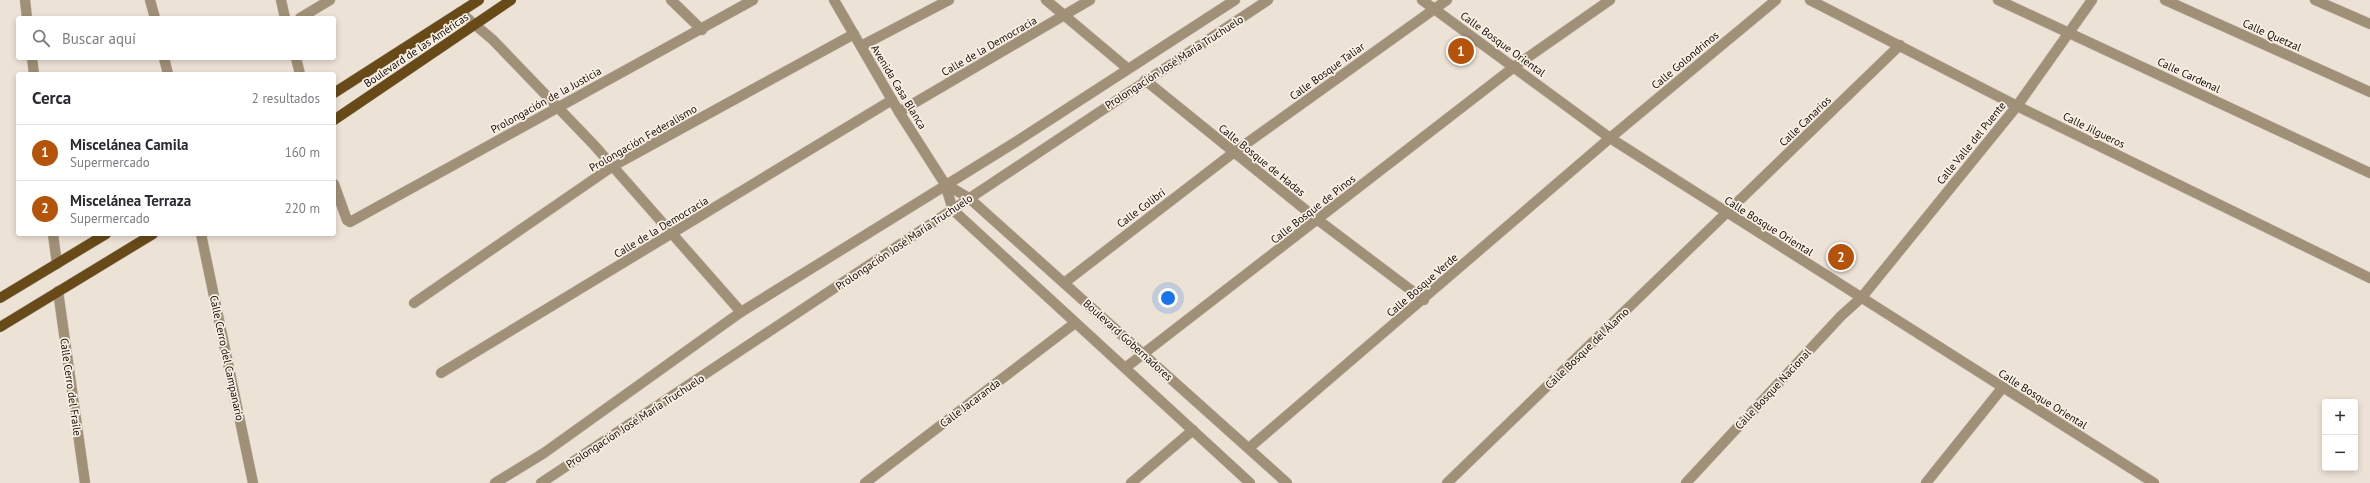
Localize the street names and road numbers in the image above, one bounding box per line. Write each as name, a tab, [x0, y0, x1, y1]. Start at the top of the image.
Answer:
street label: Calle Bosque Oriental	[1458, 8, 1549, 80]
street label: Boulevard de las Américas	[361, 10, 471, 90]
street label: Prolongación José María Truchuelo	[1102, 12, 1246, 112]
street label: Calle de la Democracia	[939, 13, 1039, 79]
street label: Calle Quetzal	[2240, 16, 2304, 54]
street label: Calle Golondrinos	[1649, 28, 1722, 92]
street label: Calle Bosque Taliar	[1287, 39, 1367, 103]
street label: Avenida Casa Blanca	[868, 42, 930, 132]
street label: Calle Cardenal	[2155, 54, 2223, 96]
street label: Prolongación de la Justicia	[488, 64, 604, 136]
street label: Calle Canarios	[1776, 93, 1834, 149]
street label: Calle Valle del Puente	[1933, 98, 2009, 187]
street label: Prolongación Federalismo	[587, 101, 700, 175]
street label: Calle Jilgueros	[2061, 109, 2128, 151]
street label: Calle Bosque de Hadas	[1216, 121, 1308, 199]
street label: Calle Bosque de Pinos	[1268, 171, 1359, 247]
street label: Calle Colibrí	[1114, 185, 1168, 231]
street label: Prolongación José María Truchuelo	[833, 191, 975, 293]
street label: Calle de la Democracia	[611, 193, 711, 261]
street label: Calle Bosque Oriental	[1722, 193, 1817, 259]
street label: Calle Bosque Verde	[1383, 250, 1461, 320]
street label: Calle Cerro del Campanario	[207, 294, 247, 422]
street label: Boulevard Gobernadores	[1080, 296, 1176, 384]
street label: Calle Bosque del Álamo	[1542, 304, 1632, 392]
street label: Calle Cerro del Fraile	[57, 337, 85, 437]
street label: Calle Bosque Nacional	[1732, 345, 1815, 432]
street label: Calle Bosque Oriental	[1996, 366, 2091, 432]
street label: Prolongación José María Truchuelo	[563, 371, 707, 471]
street label: Calle Jacaranda	[937, 376, 1003, 430]

